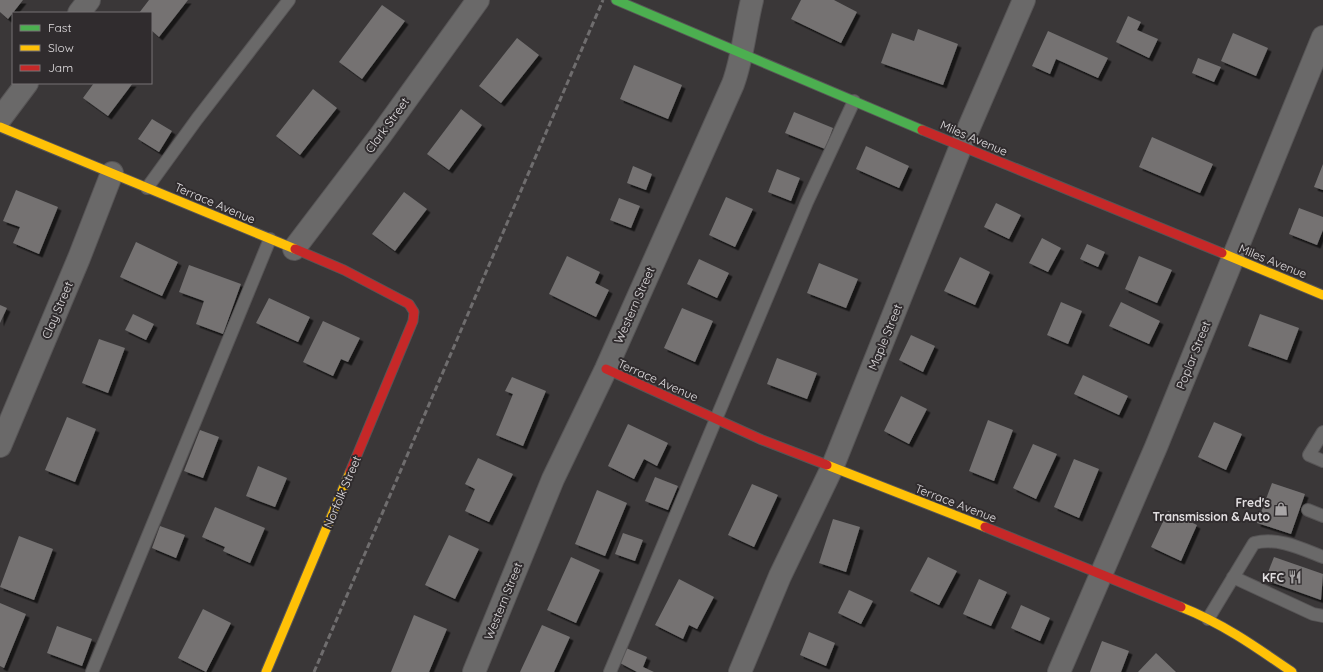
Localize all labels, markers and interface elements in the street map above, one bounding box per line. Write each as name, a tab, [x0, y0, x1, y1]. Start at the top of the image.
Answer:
legend	[12, 12, 152, 84]
text: Fast	[48, 20, 72, 35]
text: Slow	[48, 40, 74, 55]
text: Jam	[48, 60, 73, 75]
street label: Clark Street	[362, 94, 412, 156]
street label: Miles Avenue	[938, 117, 1010, 159]
street label: Terrace Avenue	[172, 179, 258, 227]
street label: Miles Avenue	[1237, 241, 1309, 281]
street label: Western Street	[610, 264, 658, 346]
street label: Clay Street	[38, 279, 76, 341]
street label: Maple Street	[865, 302, 905, 372]
street label: Poplar Street	[1173, 319, 1213, 391]
street label: Terrace Avenue	[616, 356, 701, 404]
street label: Norfolk Street	[320, 454, 364, 530]
street label: Terrace Avenue	[913, 481, 999, 526]
place label: Fred's Transmission & Auto	[1153, 495, 1271, 524]
shop icon: Fred's Transmission & Auto	[1273, 501, 1289, 517]
street label: Western Street	[481, 560, 525, 642]
restaurant icon: KFC	[1287, 569, 1303, 585]
place label: KFC	[1262, 570, 1284, 585]

